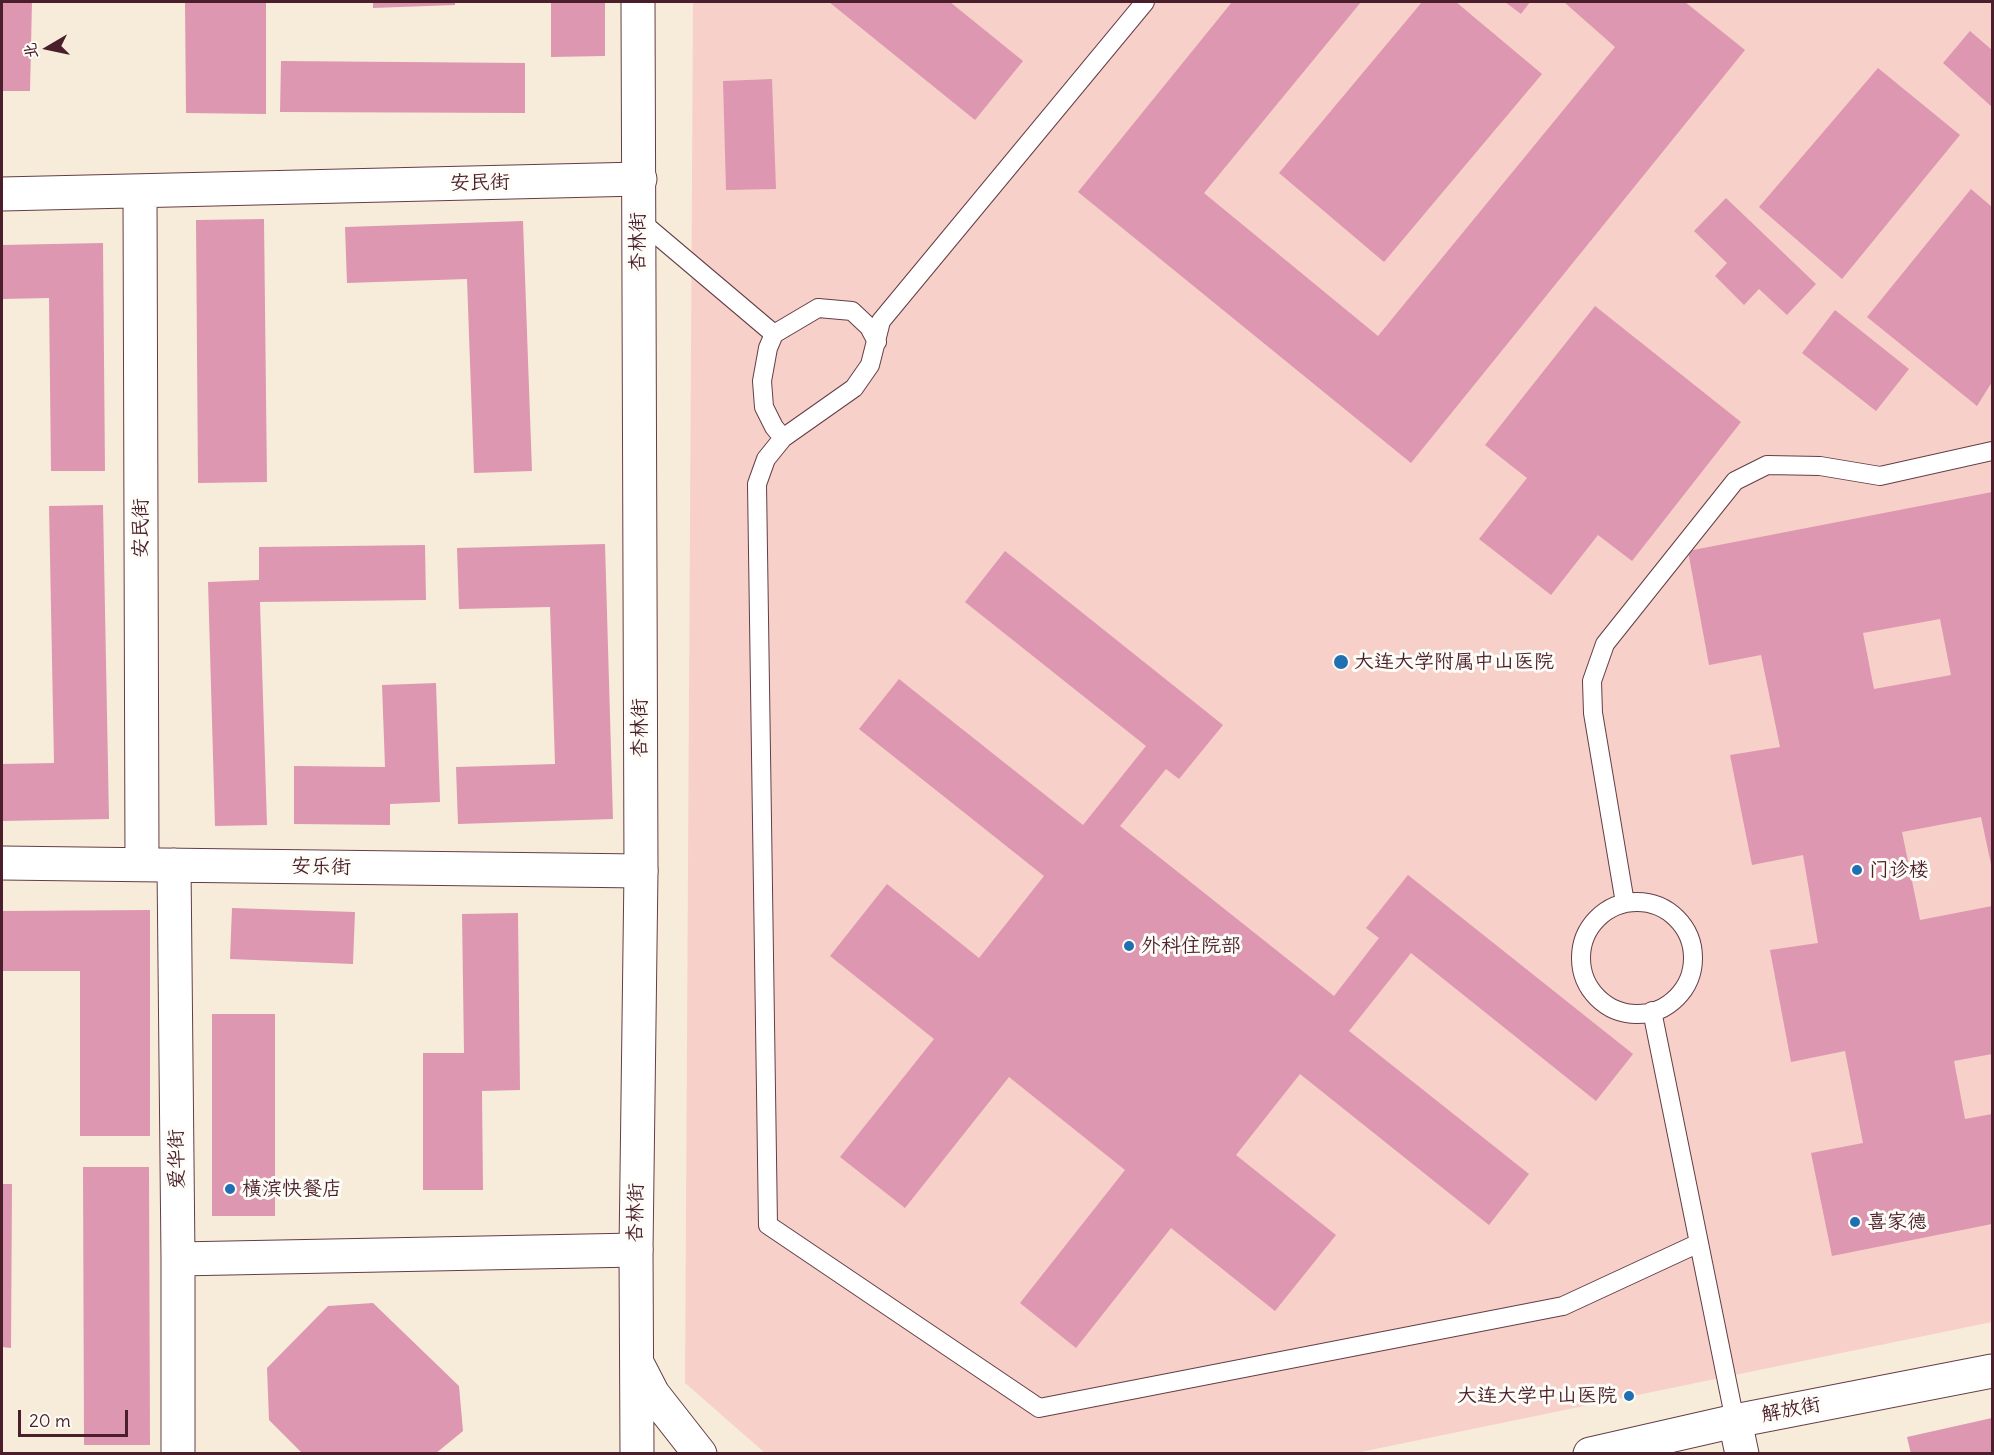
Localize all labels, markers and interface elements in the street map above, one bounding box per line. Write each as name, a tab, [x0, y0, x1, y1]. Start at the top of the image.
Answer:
north arrow	[18, 18, 78, 78]
text: 北	[19, 41, 41, 60]
street label: 安民街	[450, 170, 510, 196]
street label: 杏林街	[626, 212, 650, 272]
street label: 安民街	[129, 498, 153, 558]
place label: 大连大学附属中山医院	[1354, 650, 1554, 674]
marker: 大连大学附属中山医院	[1332, 653, 1350, 671]
street label: 杏林街	[628, 698, 652, 758]
street label: 安乐街	[291, 854, 351, 880]
place label: 门诊楼	[1869, 858, 1929, 882]
marker: 门诊楼	[1850, 863, 1864, 877]
place label: 外科住院部	[1141, 934, 1241, 958]
marker: 外科住院部	[1122, 939, 1136, 953]
street label: 爱华街	[164, 1129, 190, 1189]
place label: 横滨快餐店	[242, 1177, 342, 1201]
marker: 横滨快餐店	[223, 1182, 237, 1196]
street label: 杏林街	[623, 1183, 649, 1243]
place label: 喜家德	[1867, 1210, 1927, 1234]
marker: 喜家德	[1848, 1215, 1862, 1229]
place label: 大连大学中山医院	[1457, 1384, 1617, 1408]
marker: 大连大学中山医院	[1622, 1389, 1636, 1403]
street label: 解放街	[1759, 1392, 1823, 1428]
scale bar	[21, 1398, 130, 1436]
text: 20 m	[29, 1409, 71, 1432]

